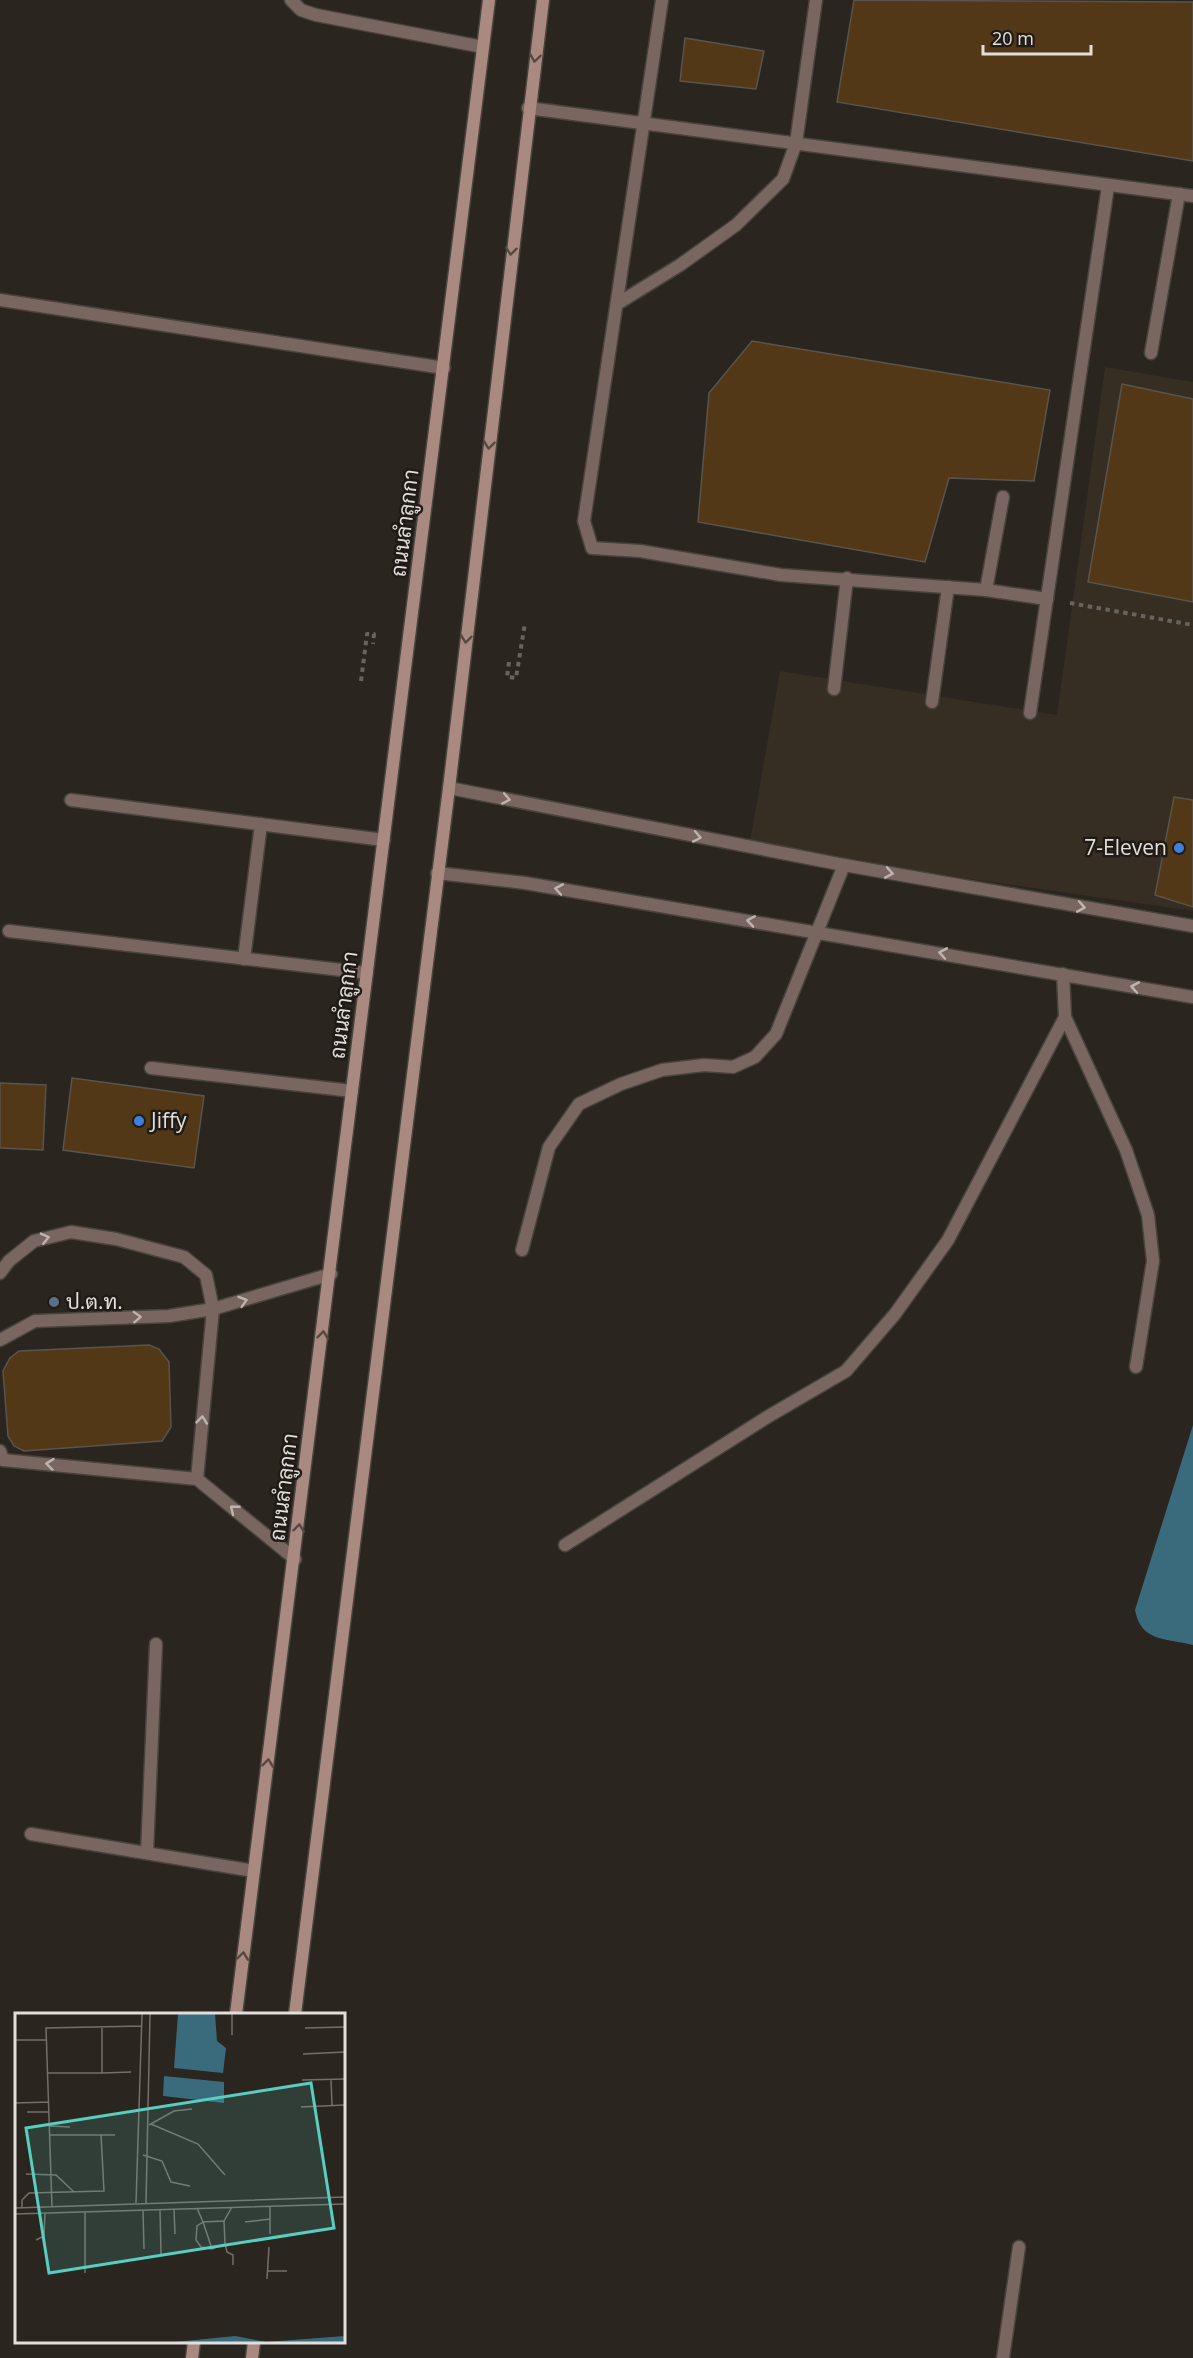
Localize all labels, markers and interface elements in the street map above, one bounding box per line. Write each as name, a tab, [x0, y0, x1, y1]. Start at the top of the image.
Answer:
scale bar	[983, 18, 1091, 56]
text: 20 m	[992, 26, 1034, 50]
one-way arrow	[529, 53, 542, 63]
one-way arrow	[506, 247, 518, 256]
one-way arrow	[483, 441, 496, 450]
street label: ถนนลำลูกกา	[384, 468, 426, 578]
one-way arrow	[460, 634, 473, 643]
one-way arrow	[501, 792, 511, 805]
one-way arrow	[692, 830, 702, 843]
place label: 7-Eleven	[1084, 833, 1167, 861]
marker: 7-Eleven	[1172, 841, 1186, 855]
one-way arrow	[884, 866, 894, 879]
one-way arrow	[554, 883, 564, 896]
one-way arrow	[1077, 900, 1086, 912]
one-way arrow	[746, 915, 756, 927]
one-way arrow	[939, 948, 948, 960]
street label: ถนนลำลูกกา	[323, 950, 365, 1060]
one-way arrow	[1131, 981, 1141, 994]
place label: Jiffy	[149, 1106, 187, 1134]
marker: Jiffy	[132, 1114, 146, 1128]
one-way arrow	[40, 1233, 50, 1246]
place label: ป.ต.ท.	[66, 1287, 123, 1315]
marker: ป.ต.ท.	[47, 1295, 61, 1309]
one-way arrow	[237, 1296, 248, 1308]
one-way arrow	[133, 1311, 142, 1324]
one-way arrow	[316, 1330, 329, 1339]
one-way arrow	[195, 1416, 208, 1425]
street label: ถนนลำลูกกา	[263, 1432, 305, 1542]
one-way arrow	[46, 1458, 55, 1471]
one-way arrow	[230, 1505, 241, 1516]
one-way arrow	[292, 1523, 305, 1533]
one-way arrow	[262, 1758, 274, 1768]
one-way arrow	[237, 1952, 249, 1961]
inset map	[15, 2013, 345, 2343]

